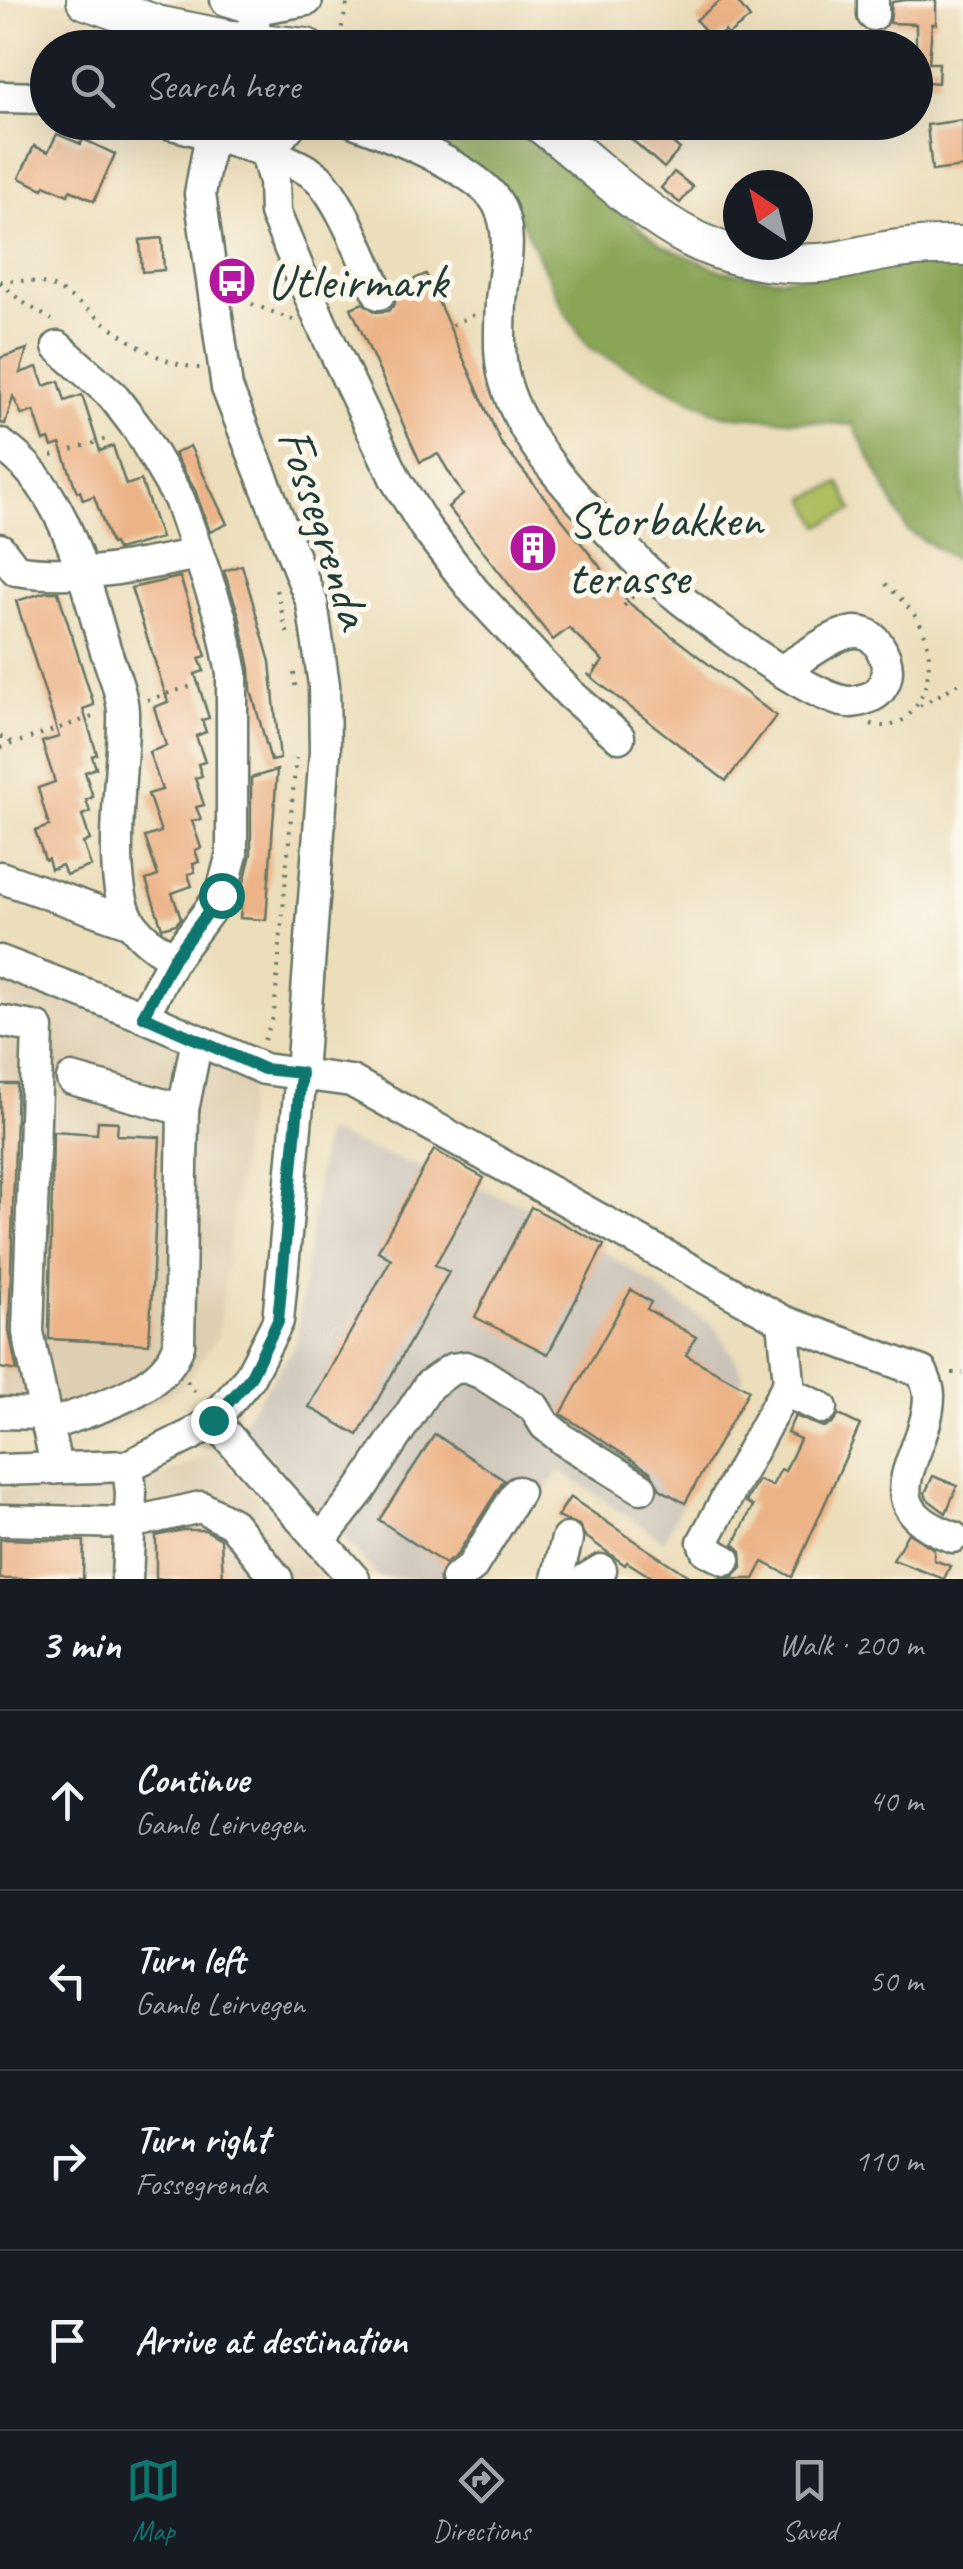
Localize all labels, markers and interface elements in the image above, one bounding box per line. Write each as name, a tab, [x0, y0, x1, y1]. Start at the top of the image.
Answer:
search box	[30, 30, 933, 140]
icon: search	[65, 58, 120, 113]
text: Search here	[145, 62, 300, 109]
north arrow	[723, 170, 813, 260]
place label: Utleirmark	[267, 250, 451, 313]
bus stop icon: Utleirmark	[206, 255, 258, 307]
street label: Fossegrenda	[263, 420, 388, 639]
place label: Storbakken terasse	[568, 488, 765, 609]
building icon: Storbakken terasse	[507, 522, 559, 574]
route start	[199, 873, 245, 919]
route end	[191, 1398, 237, 1444]
text: 3 min	[40, 1618, 120, 1671]
text: Walk · 200 m	[779, 1624, 923, 1665]
text: Continue	[135, 1756, 249, 1803]
icon: ahead	[40, 1773, 95, 1828]
text: 40 m	[869, 1780, 923, 1821]
text: Gamle Leirvegen	[135, 1803, 305, 1844]
text: Turn left	[135, 1936, 245, 1983]
icon: left	[40, 1953, 95, 2008]
text: 50 m	[869, 1960, 923, 2001]
text: Gamle Leirvegen	[135, 1983, 305, 2024]
text: Turn right	[135, 2116, 269, 2163]
icon: right	[40, 2133, 95, 2188]
text: 110 m	[854, 2140, 923, 2181]
text: Fossegrenda	[135, 2163, 267, 2204]
icon: arrive	[40, 2313, 95, 2368]
text: Arrive at destination	[135, 2317, 407, 2364]
tab: Map	[126, 2453, 181, 2548]
tab: Directions	[433, 2453, 530, 2548]
tab: Saved	[782, 2453, 837, 2548]

